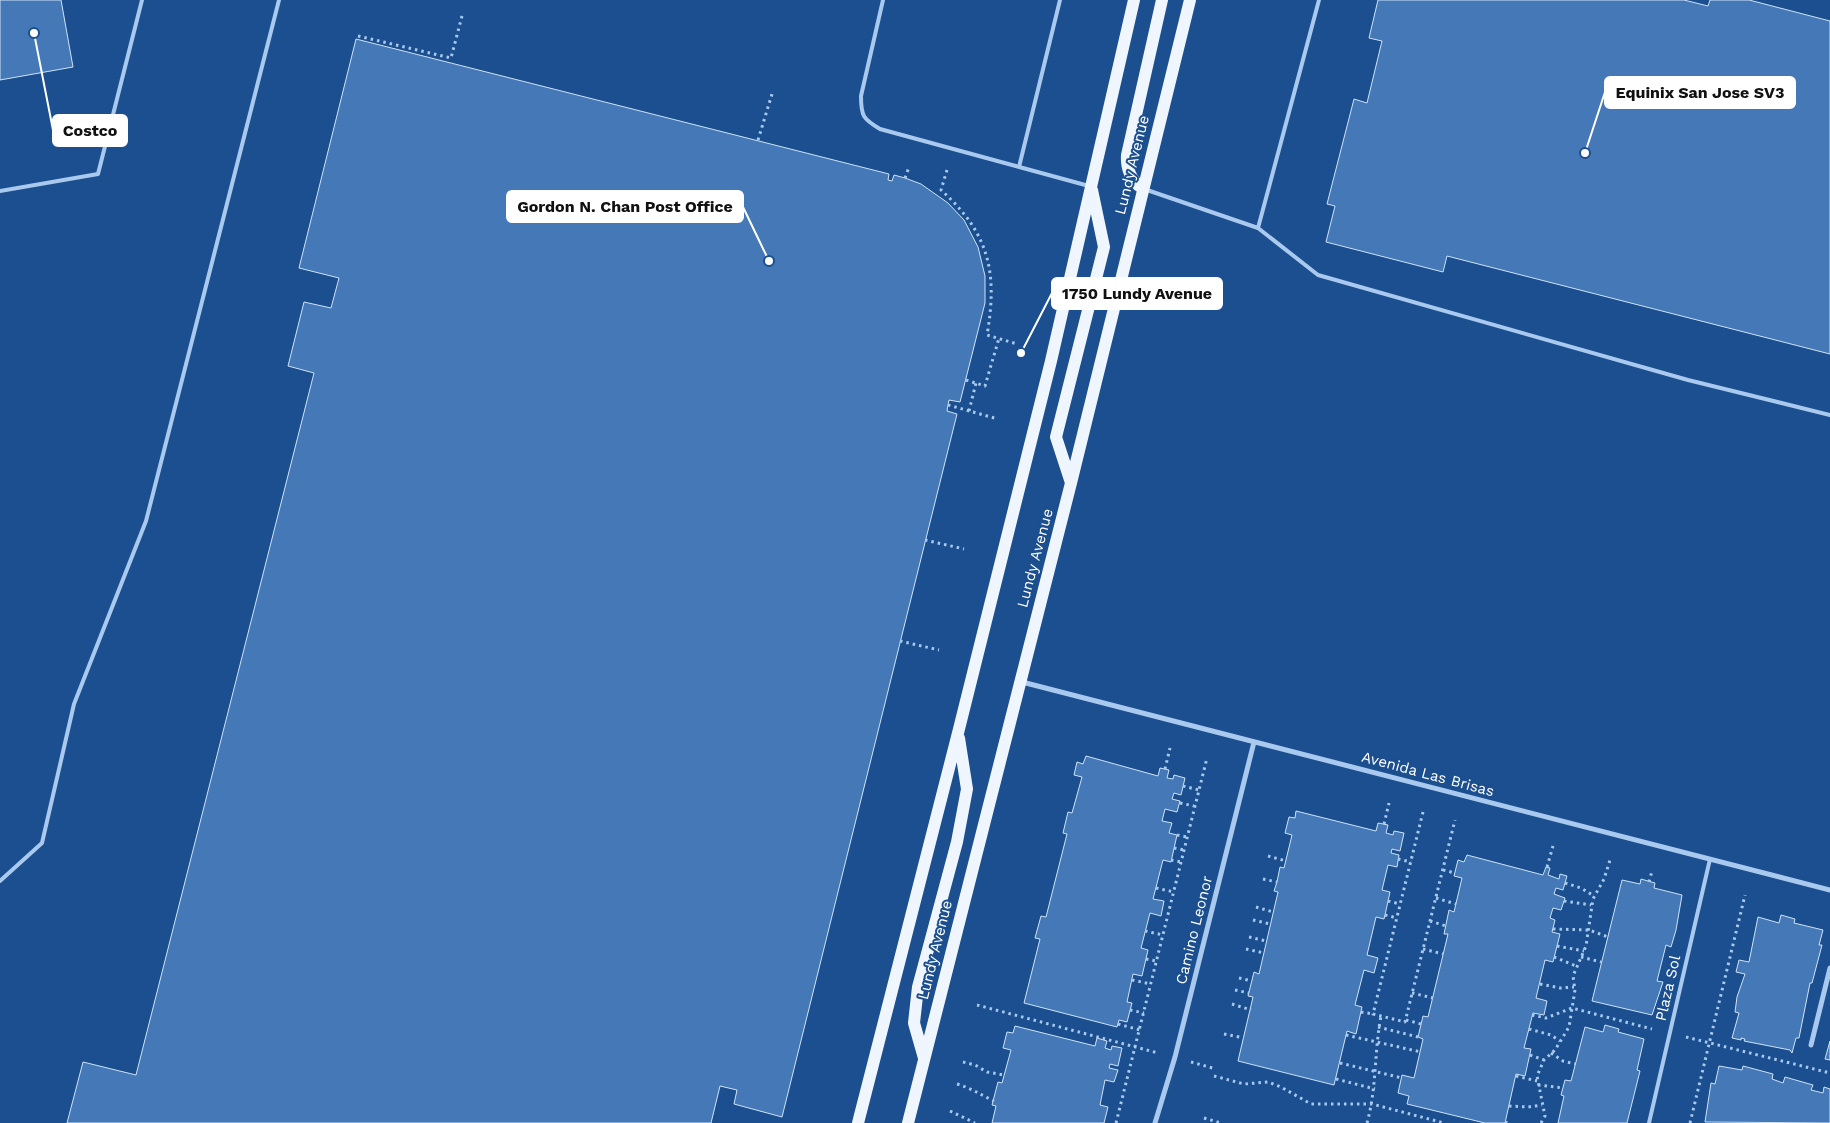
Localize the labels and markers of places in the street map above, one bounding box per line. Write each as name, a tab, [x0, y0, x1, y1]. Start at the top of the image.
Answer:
callout: Equinix San Jose SV3	[1605, 77, 1795, 108]
callout: Costco	[53, 115, 127, 146]
callout: Gordon N. Chan Post Office	[507, 191, 743, 222]
callout: 1750 Lundy Avenue	[1052, 278, 1222, 309]

